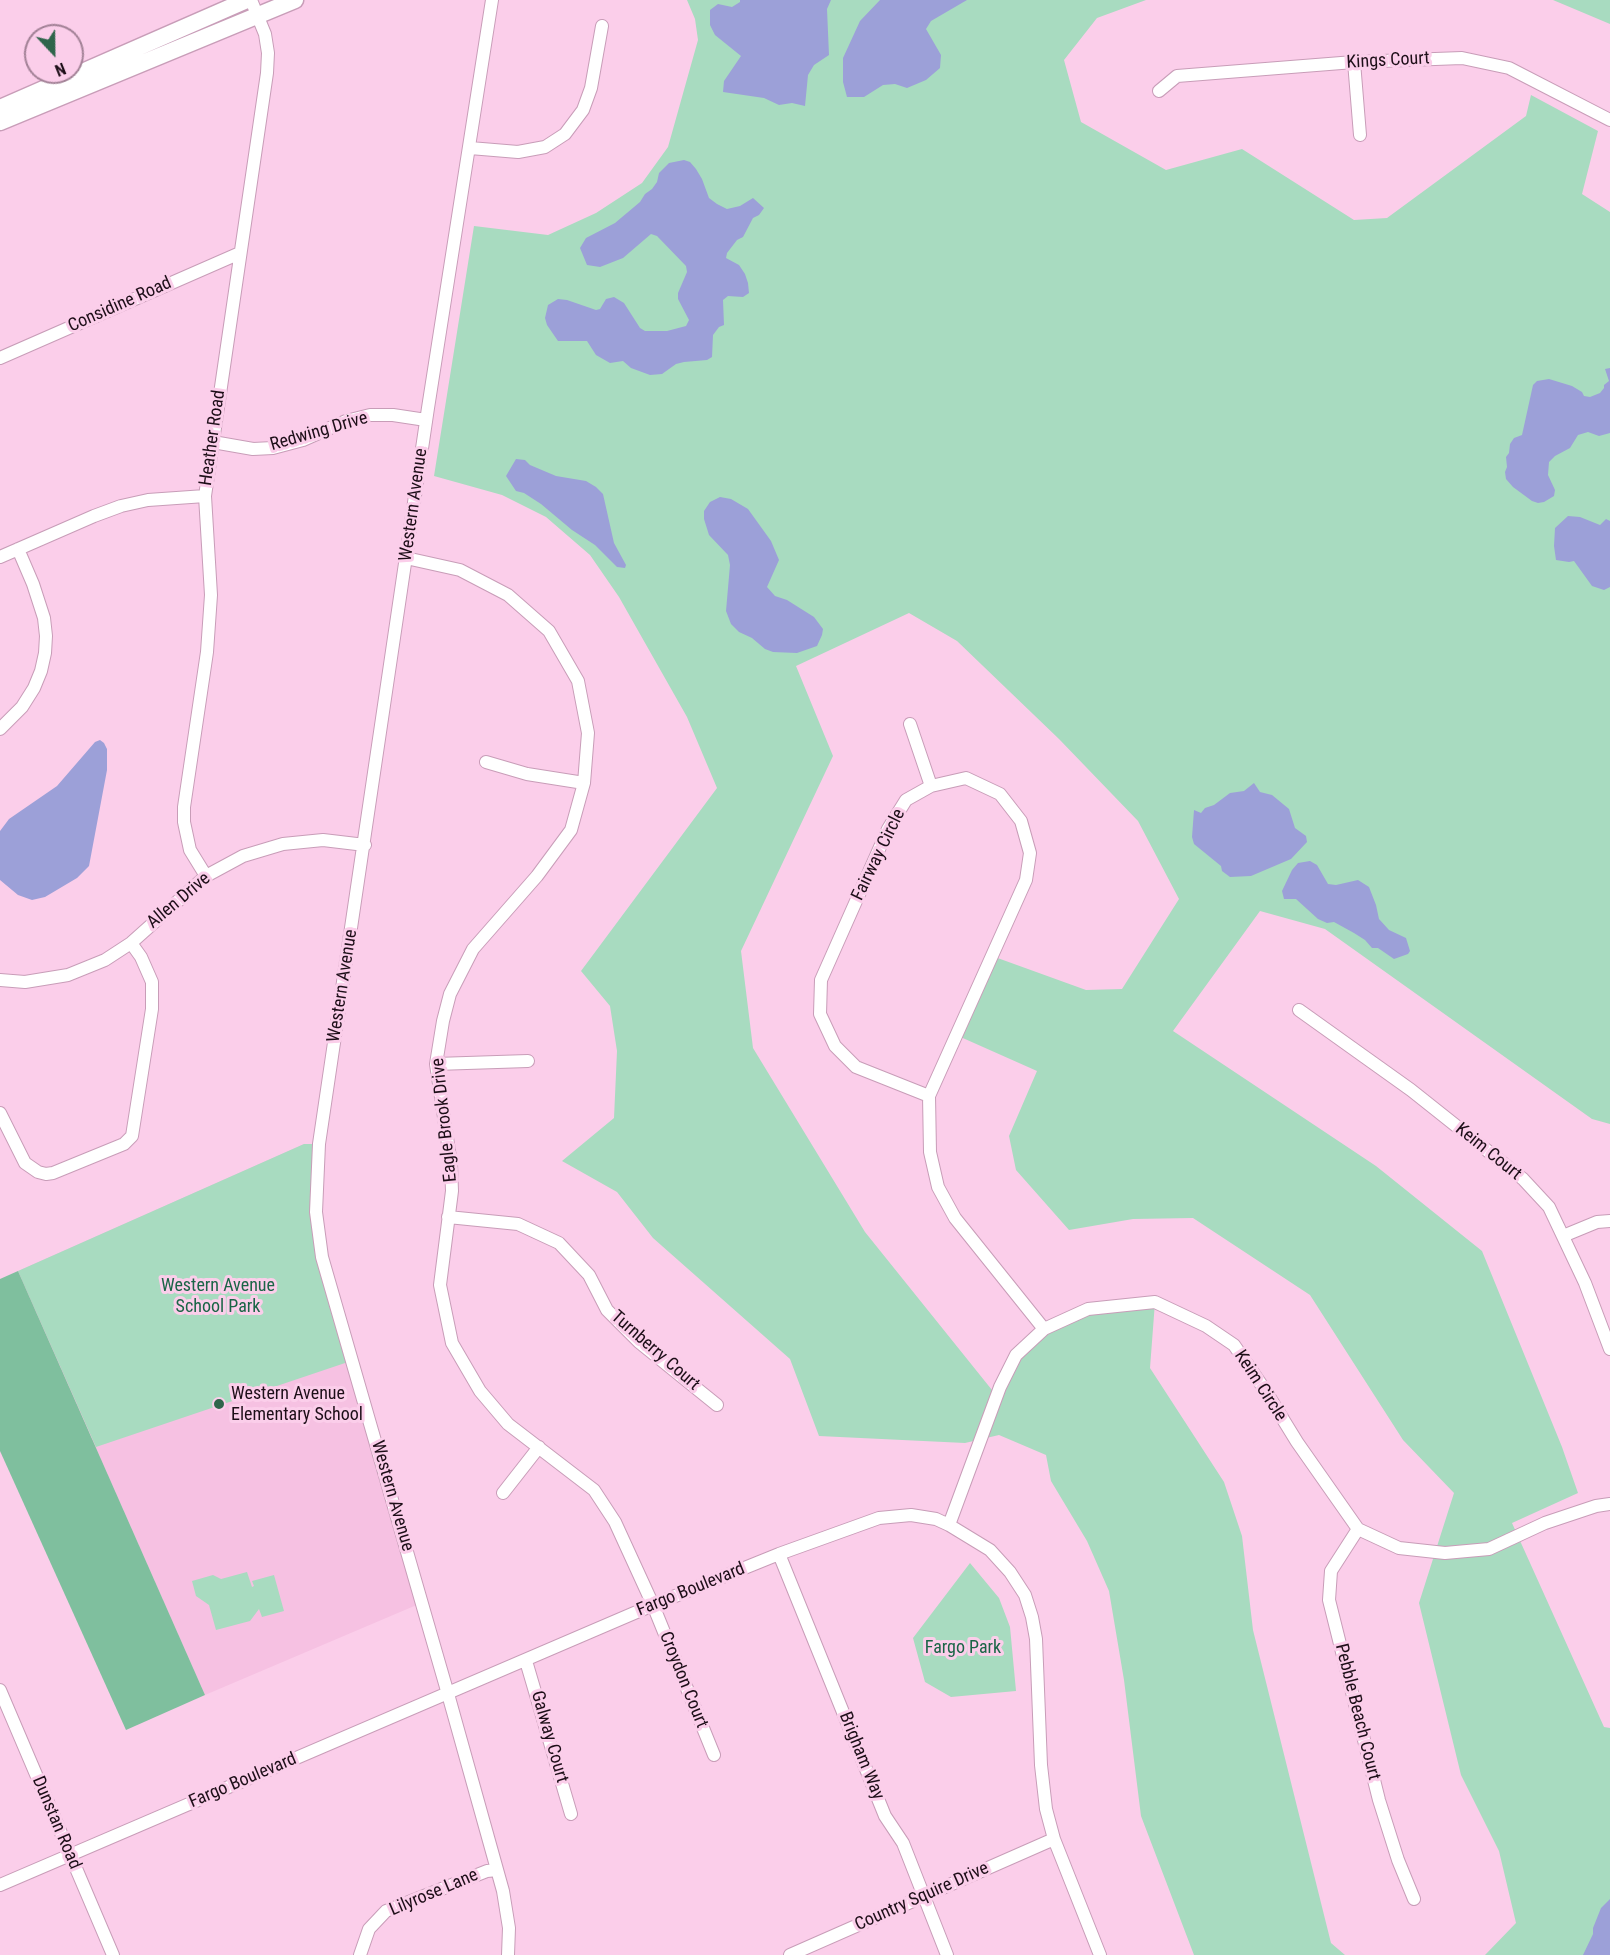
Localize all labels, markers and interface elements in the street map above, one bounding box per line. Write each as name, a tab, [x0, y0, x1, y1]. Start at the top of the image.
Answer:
north arrow	[24, 24, 84, 84]
street label: Kings Court	[1346, 48, 1430, 74]
text: N	[52, 59, 68, 80]
street label: Considine Road	[65, 273, 175, 337]
street label: Heather Road	[196, 389, 230, 487]
street label: Redwing Drive	[268, 408, 370, 456]
street label: Western Avenue	[395, 447, 433, 563]
street label: Fairway Circle	[848, 806, 910, 904]
street label: Allen Drive	[143, 868, 215, 934]
street label: Western Avenue	[323, 928, 363, 1044]
street label: Eagle Brook Drive	[428, 1057, 462, 1183]
street label: Keim Court	[1450, 1119, 1526, 1185]
park label: Western Avenue School Park	[161, 1275, 275, 1318]
street label: Turnberry Court	[606, 1307, 704, 1395]
street label: Keim Circle	[1229, 1346, 1291, 1426]
place label: Western Avenue Elementary School	[231, 1383, 363, 1426]
marker: Western Avenue Elementary School	[212, 1397, 226, 1411]
street label: Western Avenue	[366, 1438, 418, 1554]
street label: Fargo Boulevard	[634, 1558, 748, 1622]
street label: Croydon Court	[654, 1629, 712, 1731]
park label: Fargo Park	[925, 1637, 1001, 1659]
street label: Pebble Beach Court	[1330, 1641, 1384, 1783]
street label: Galway Court	[526, 1689, 572, 1785]
street label: Brigham Way	[834, 1709, 888, 1803]
street label: Fargo Boulevard	[186, 1749, 300, 1813]
street label: Dunstan Road	[27, 1773, 85, 1873]
street label: Country Squire Drive	[852, 1858, 992, 1936]
street label: Lilyrose Lane	[387, 1865, 481, 1921]

